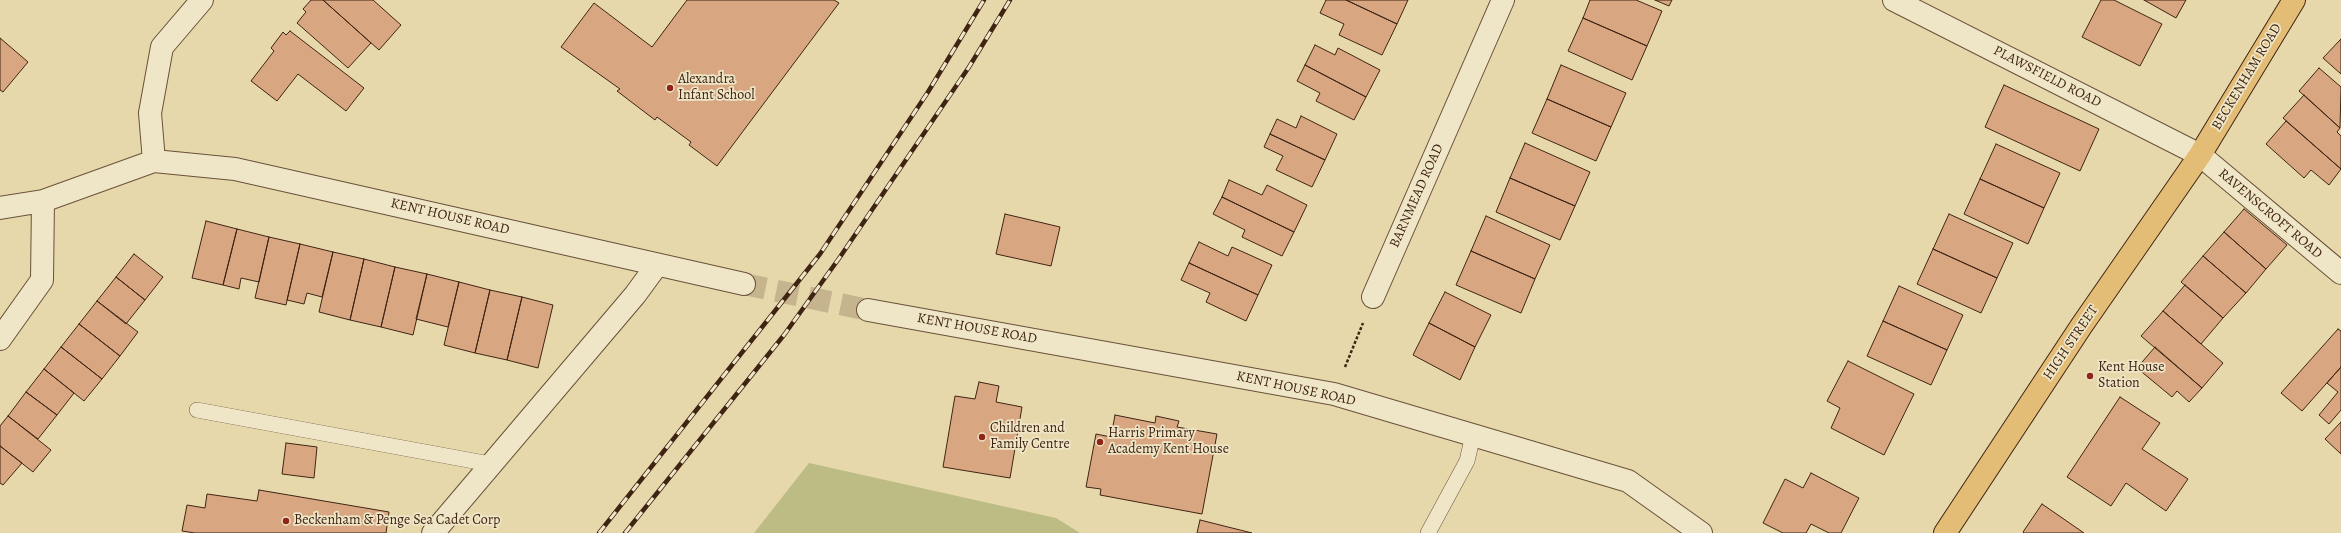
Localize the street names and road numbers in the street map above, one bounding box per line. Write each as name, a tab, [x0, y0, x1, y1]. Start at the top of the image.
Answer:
street label: BECKENHAM ROAD	[2209, 21, 2285, 133]
street label: PLAWSFIELD ROAD	[1990, 43, 2104, 111]
street label: BARNMEAD ROAD	[1387, 141, 1447, 251]
street label: RAVENSCROFT ROAD	[2214, 166, 2326, 262]
street label: KENT HOUSE ROAD	[389, 195, 511, 239]
street label: HIGH STREET	[2040, 303, 2102, 383]
street label: KENT HOUSE ROAD	[916, 310, 1038, 348]
street label: KENT HOUSE ROAD	[1235, 368, 1357, 410]

